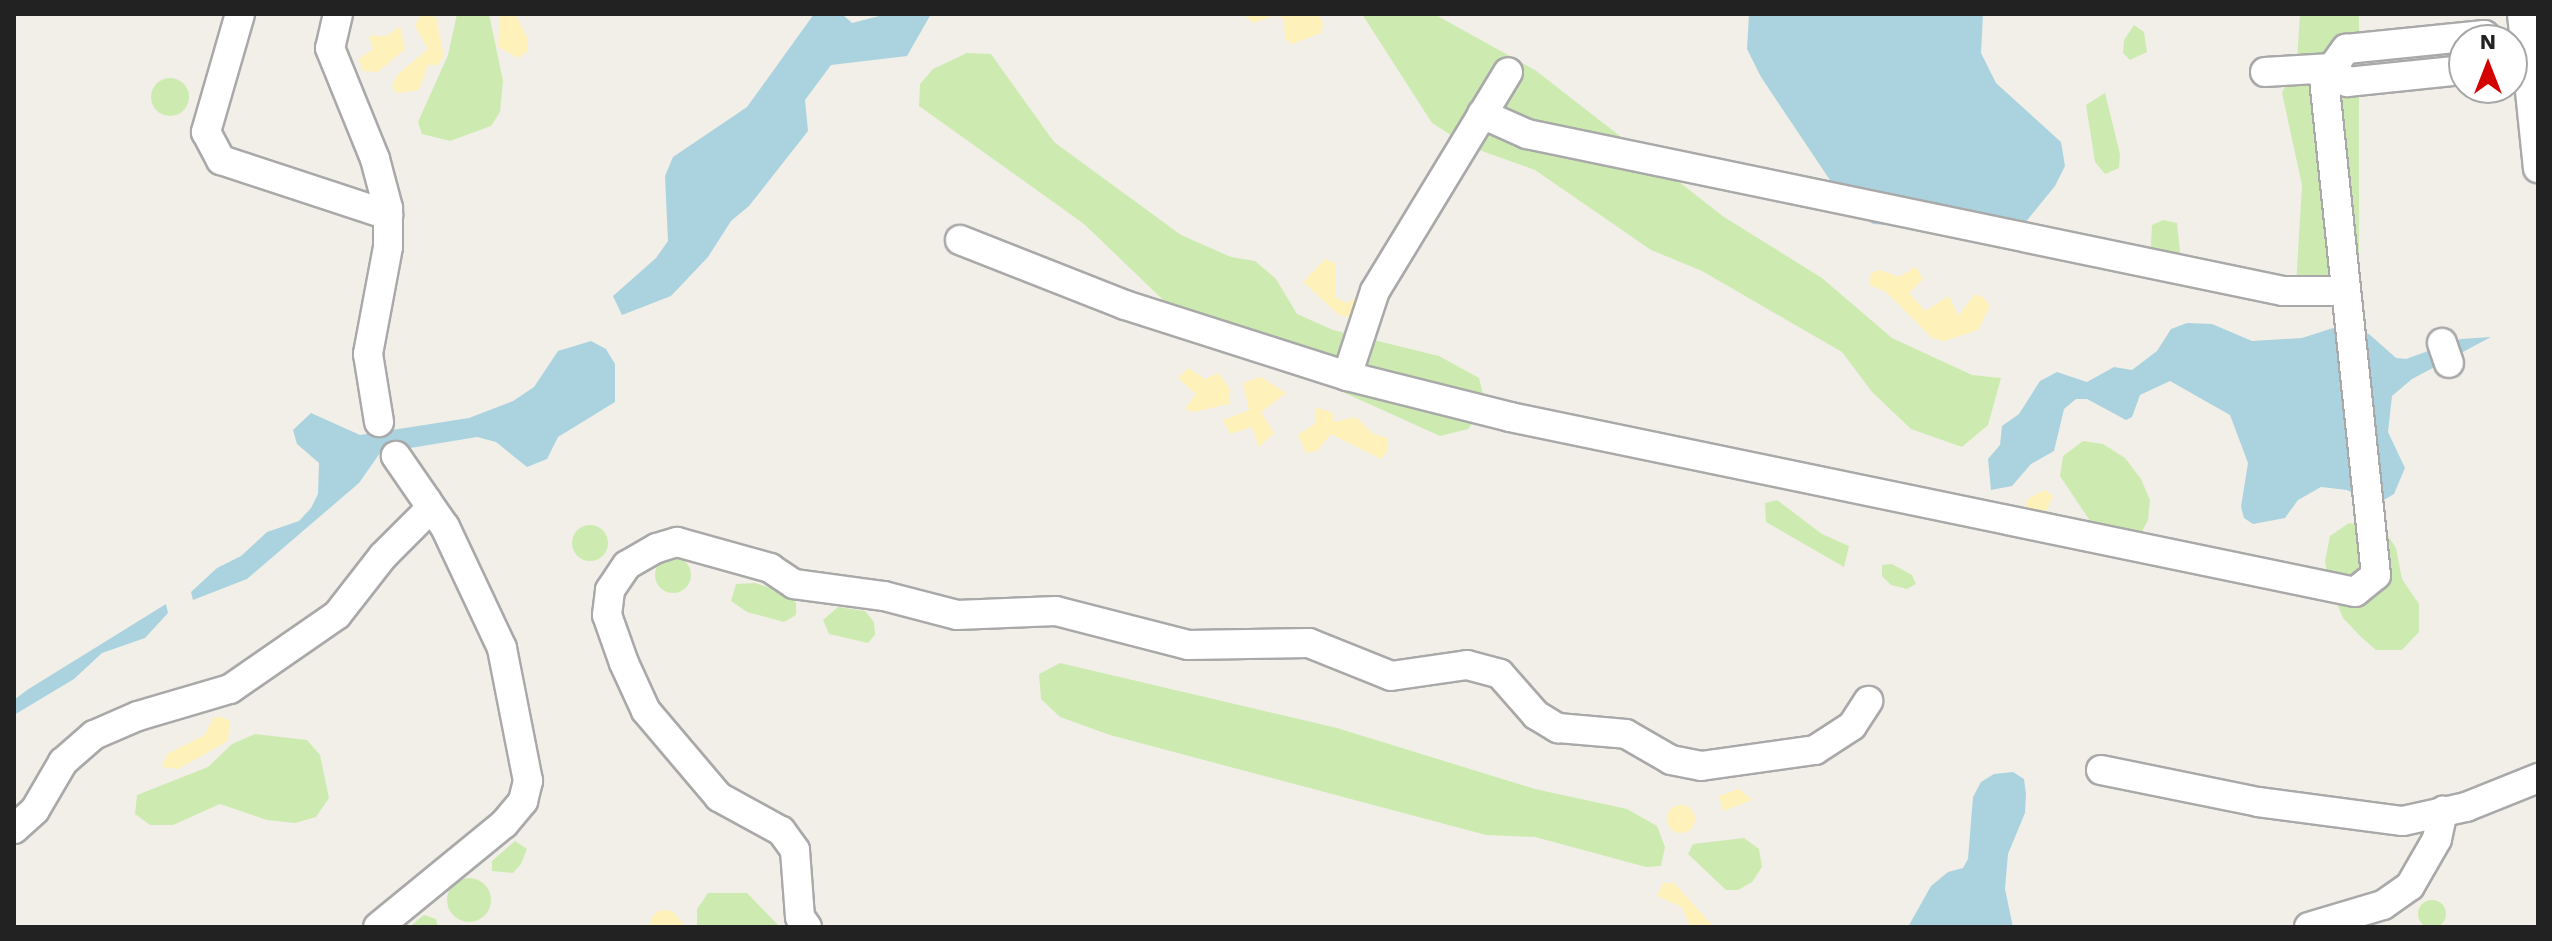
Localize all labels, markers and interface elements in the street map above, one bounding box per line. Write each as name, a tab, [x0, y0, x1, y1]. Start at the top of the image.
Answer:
north arrow	[2448, 24, 2528, 104]
text: N	[2480, 29, 2496, 54]

